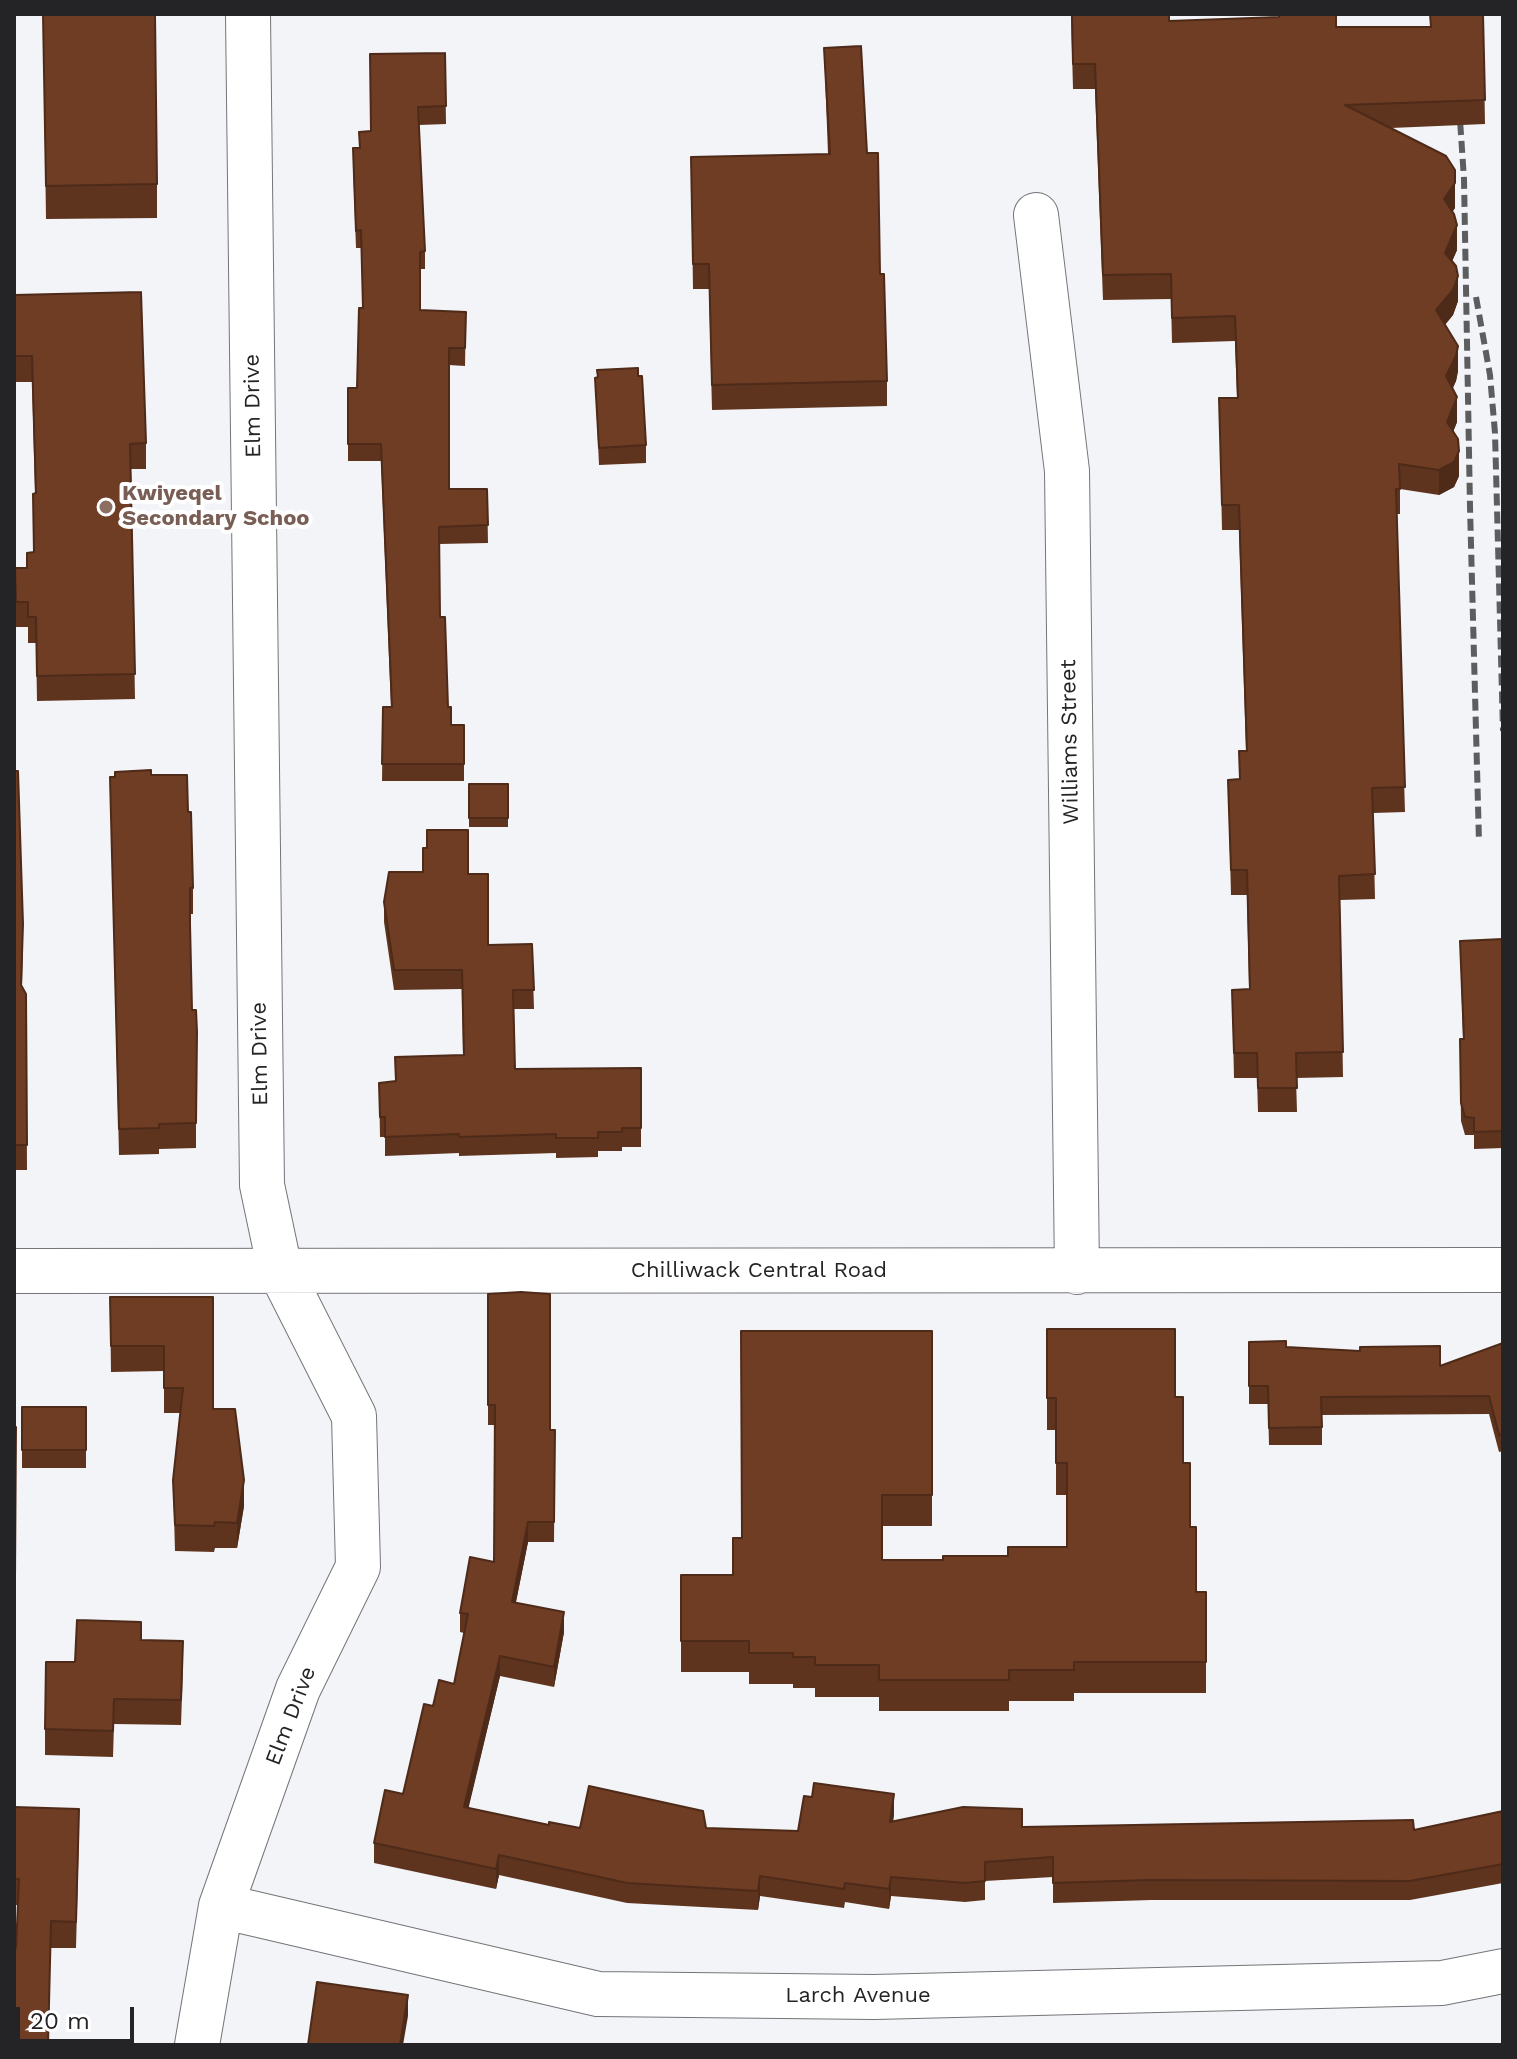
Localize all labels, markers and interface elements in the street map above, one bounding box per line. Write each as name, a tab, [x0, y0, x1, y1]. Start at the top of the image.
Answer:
street label: Elm Drive	[239, 354, 267, 458]
place label: Kwiyeqel Secondary Schoo	[122, 481, 310, 532]
marker: Kwiyeqel Secondary Schoo	[97, 498, 115, 516]
street label: Williams Street	[1055, 659, 1085, 825]
street label: Elm Drive	[246, 1002, 274, 1106]
street label: Chilliwack Central Road	[631, 1258, 887, 1284]
street label: Elm Drive	[260, 1663, 322, 1769]
street label: Larch Avenue	[785, 1983, 931, 2009]
scale bar	[20, 1991, 138, 2041]
text: 20 m	[30, 2007, 90, 2035]

